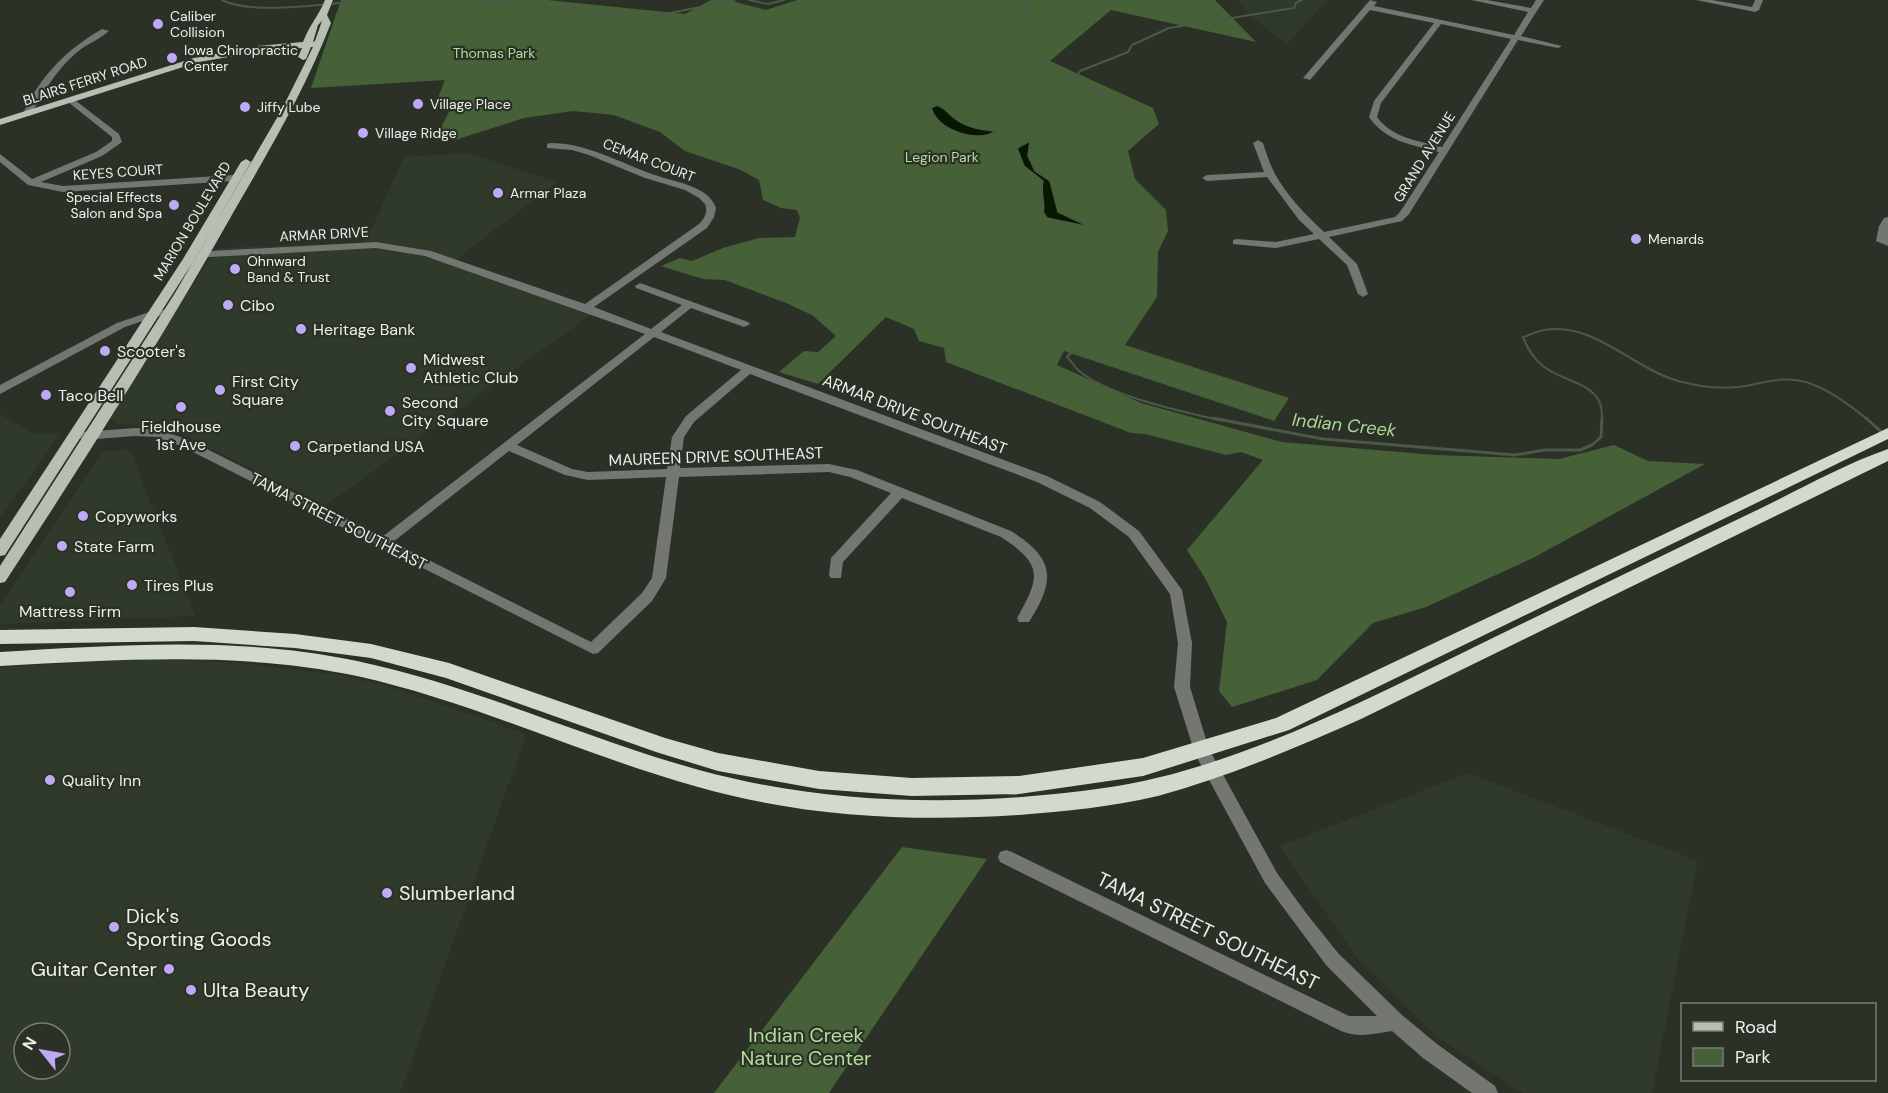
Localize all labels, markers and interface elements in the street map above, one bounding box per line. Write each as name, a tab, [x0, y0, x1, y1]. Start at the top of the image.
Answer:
place label: Caliber Collision	[170, 7, 225, 41]
marker: Caliber Collision	[151, 17, 165, 31]
place label: Iowa Chiropractic Center	[184, 41, 298, 75]
park label: Thomas Park	[453, 44, 535, 62]
marker: Iowa Chiropractic Center	[165, 51, 179, 65]
street label: BLAIRS FERRY ROAD	[21, 52, 149, 110]
place label: Village Place	[430, 95, 511, 113]
marker: Village Place	[411, 97, 425, 111]
place label: Jiffy Lube	[257, 98, 321, 116]
marker: Jiffy Lube	[238, 100, 252, 114]
street label: GRAND AVENUE	[1389, 108, 1459, 206]
place label: Village Ridge	[375, 124, 457, 142]
marker: Village Ridge	[356, 126, 370, 140]
street label: CEMAR COURT	[600, 134, 698, 186]
park label: Legion Park	[905, 148, 979, 166]
street label: MARION BOULEVARD	[149, 158, 235, 284]
street label: KEYES COURT	[72, 160, 164, 184]
place label: Armar Plaza	[510, 184, 586, 202]
marker: Armar Plaza	[491, 186, 505, 200]
place label: Special Effects Salon and Spa	[66, 188, 162, 222]
marker: Special Effects Salon and Spa	[167, 198, 181, 212]
street label: ARMAR DRIVE	[279, 223, 369, 245]
place label: Menards	[1648, 230, 1704, 248]
marker: Menards	[1629, 232, 1643, 246]
place label: Ohnward Band & Trust	[247, 252, 330, 286]
marker: Ohnward Band & Trust	[228, 262, 242, 276]
place label: Cibo	[240, 295, 275, 316]
marker: Cibo	[221, 298, 235, 312]
place label: Heritage Bank	[313, 319, 415, 340]
marker: Heritage Bank	[294, 322, 308, 336]
place label: Scooter's	[117, 341, 186, 362]
marker: Scooter's	[98, 344, 112, 358]
place label: Midwest Athletic Club	[423, 349, 519, 388]
marker: Midwest Athletic Club	[404, 361, 418, 375]
street label: ARMAR DRIVE SOUTHEAST	[820, 370, 1010, 459]
place label: First City Square	[232, 371, 299, 410]
marker: First City Square	[213, 383, 227, 397]
place label: Taco Bell	[58, 385, 123, 406]
marker: Taco Bell	[39, 388, 53, 402]
place label: Second City Square	[402, 392, 489, 431]
marker: Fieldhouse 1st Ave	[174, 400, 188, 414]
marker: Second City Square	[383, 404, 397, 418]
water label: Indian Creek	[1291, 408, 1398, 442]
place label: Fieldhouse 1st Ave	[141, 416, 221, 455]
place label: Carpetland USA	[307, 436, 425, 457]
marker: Carpetland USA	[288, 439, 302, 453]
street label: MAUREEN DRIVE SOUTHEAST	[608, 442, 824, 471]
street label: TAMA STREET SOUTHEAST	[247, 468, 430, 575]
place label: Copyworks	[95, 506, 177, 527]
marker: Copyworks	[76, 509, 90, 523]
place label: State Farm	[74, 536, 154, 557]
marker: State Farm	[55, 539, 69, 553]
place label: Tires Plus	[144, 575, 214, 596]
marker: Tires Plus	[125, 578, 139, 592]
marker: Mattress Firm	[63, 585, 77, 599]
place label: Mattress Firm	[19, 601, 121, 622]
place label: Quality Inn	[62, 770, 141, 791]
marker: Quality Inn	[43, 773, 57, 787]
street label: TAMA STREET SOUTHEAST	[1093, 866, 1323, 996]
place label: Slumberland	[399, 880, 515, 906]
marker: Slumberland	[380, 886, 394, 900]
place label: Dick's Sporting Goods	[126, 903, 271, 952]
marker: Dick's Sporting Goods	[107, 920, 121, 934]
place label: Guitar Center	[31, 956, 157, 982]
marker: Guitar Center	[162, 962, 176, 976]
place label: Ulta Beauty	[203, 977, 309, 1003]
marker: Ulta Beauty	[184, 983, 198, 997]
legend	[1681, 1003, 1876, 1081]
text: Road	[1735, 1015, 1777, 1039]
north arrow	[12, 1021, 72, 1081]
park label: Indian Creek Nature Center	[741, 1022, 871, 1071]
text: N	[18, 1033, 42, 1054]
text: Park	[1735, 1045, 1771, 1069]

